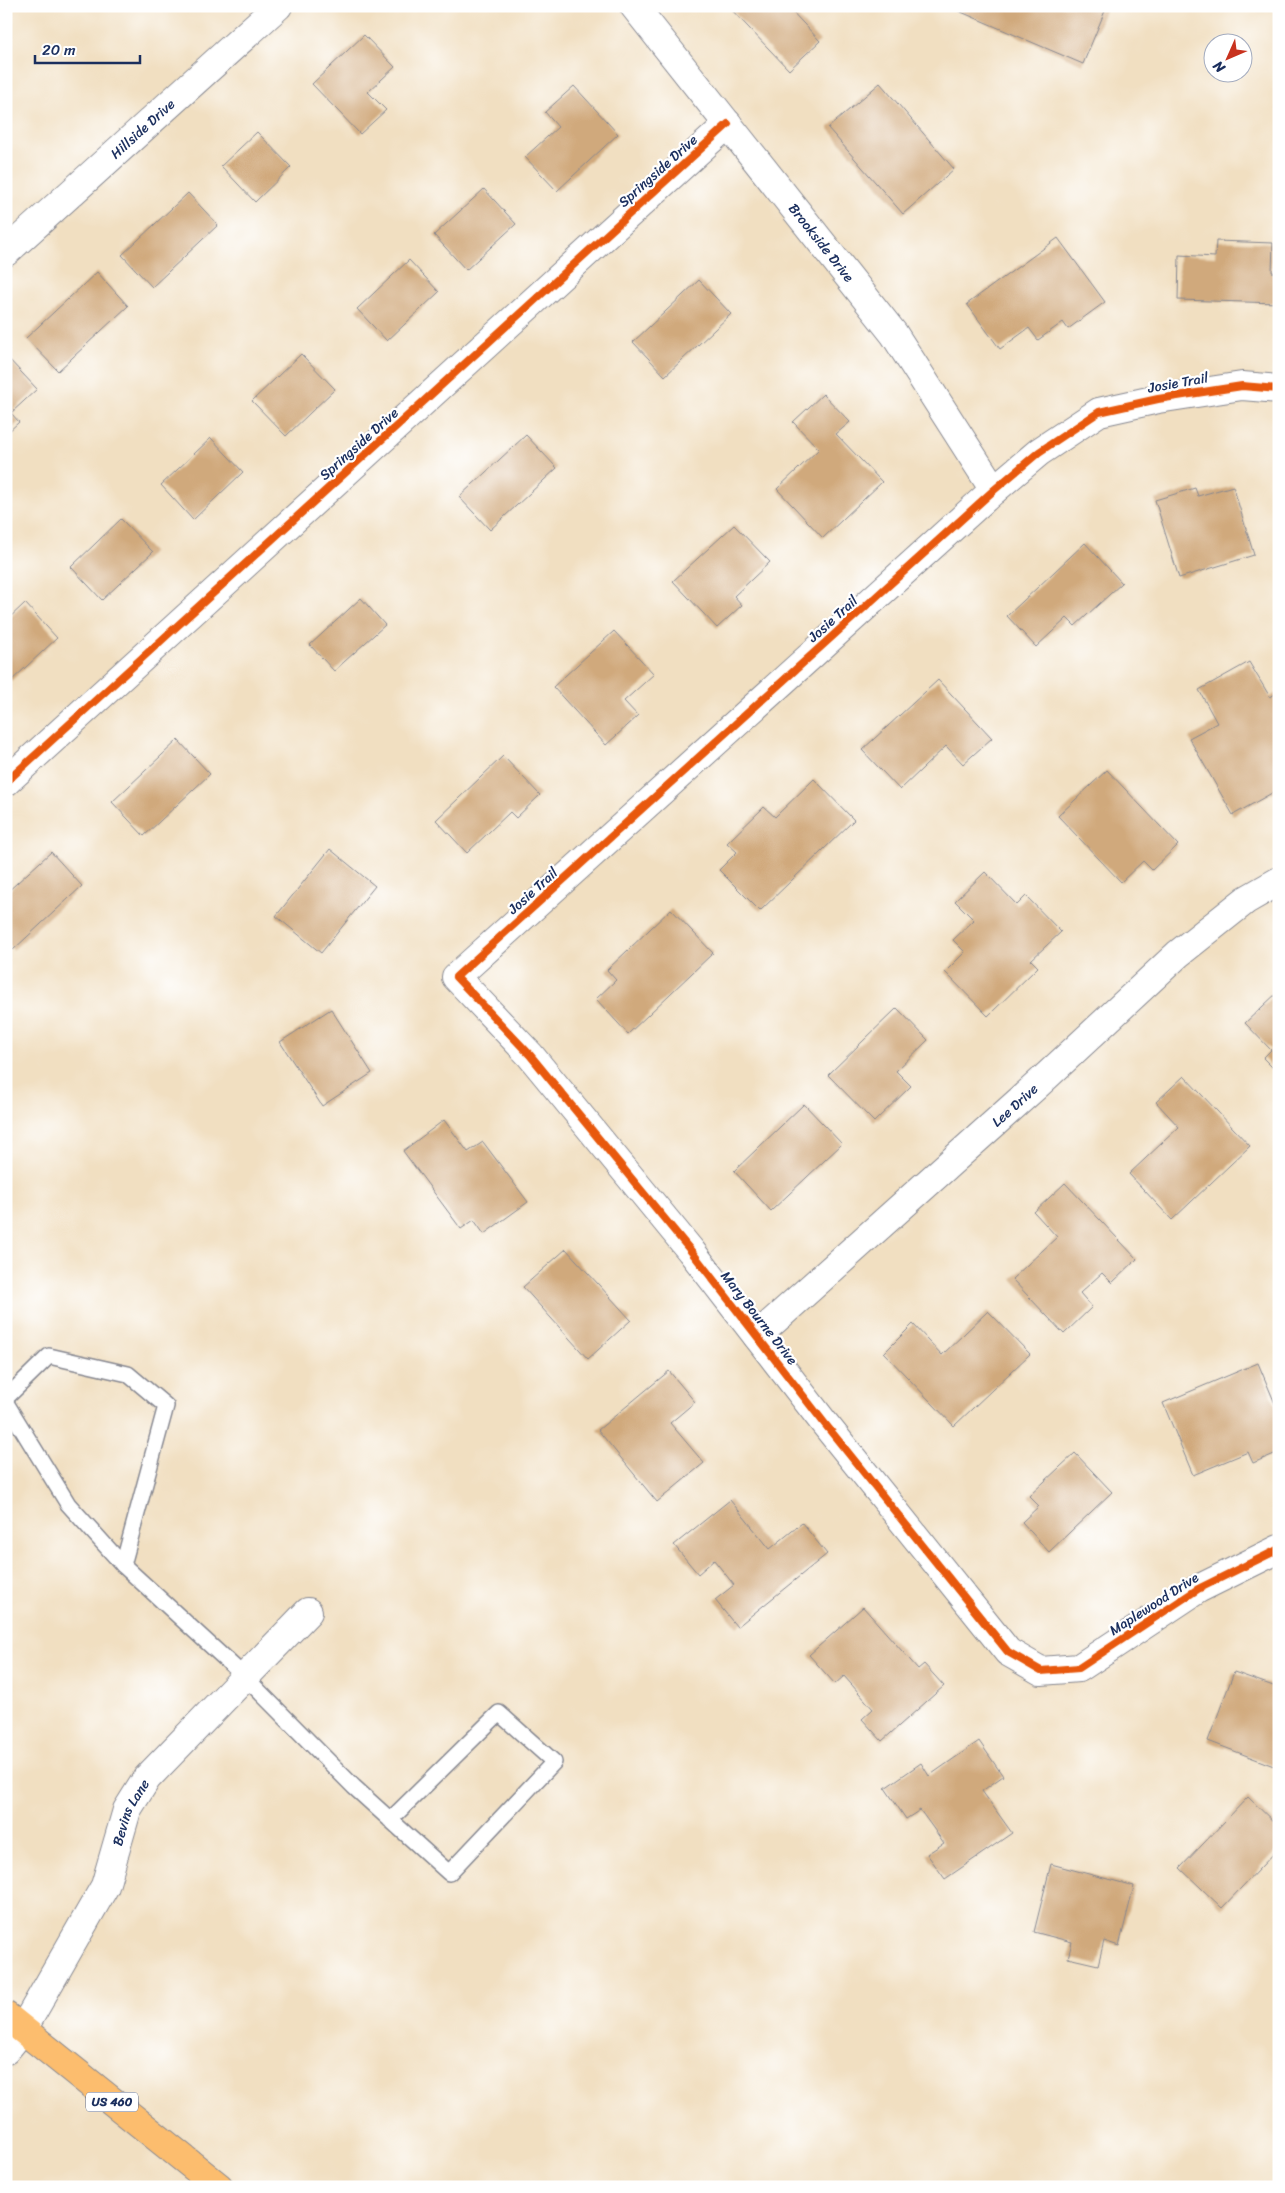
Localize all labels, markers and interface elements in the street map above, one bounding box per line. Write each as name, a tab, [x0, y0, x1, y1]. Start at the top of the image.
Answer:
scale bar	[35, 32, 140, 64]
north arrow	[1202, 32, 1252, 82]
text: 20 m	[42, 37, 76, 63]
text: N	[1207, 54, 1232, 80]
street label: Hillside Drive	[104, 92, 181, 165]
street label: Springside Drive	[612, 128, 704, 214]
street label: Brookside Drive	[782, 198, 861, 288]
street label: Josie Trail	[1145, 365, 1211, 401]
street label: Springside Drive	[313, 401, 405, 487]
street label: Josie Trail	[801, 589, 865, 649]
street label: Josie Trail	[501, 861, 565, 921]
street label: Lee Drive	[985, 1077, 1044, 1133]
street label: Mary Bourne Drive	[714, 1265, 804, 1371]
street label: Maplewood Drive	[1104, 1565, 1204, 1643]
street label: Bevins Lane	[105, 1774, 156, 1849]
road number: US 460	[86, 2092, 138, 2112]

